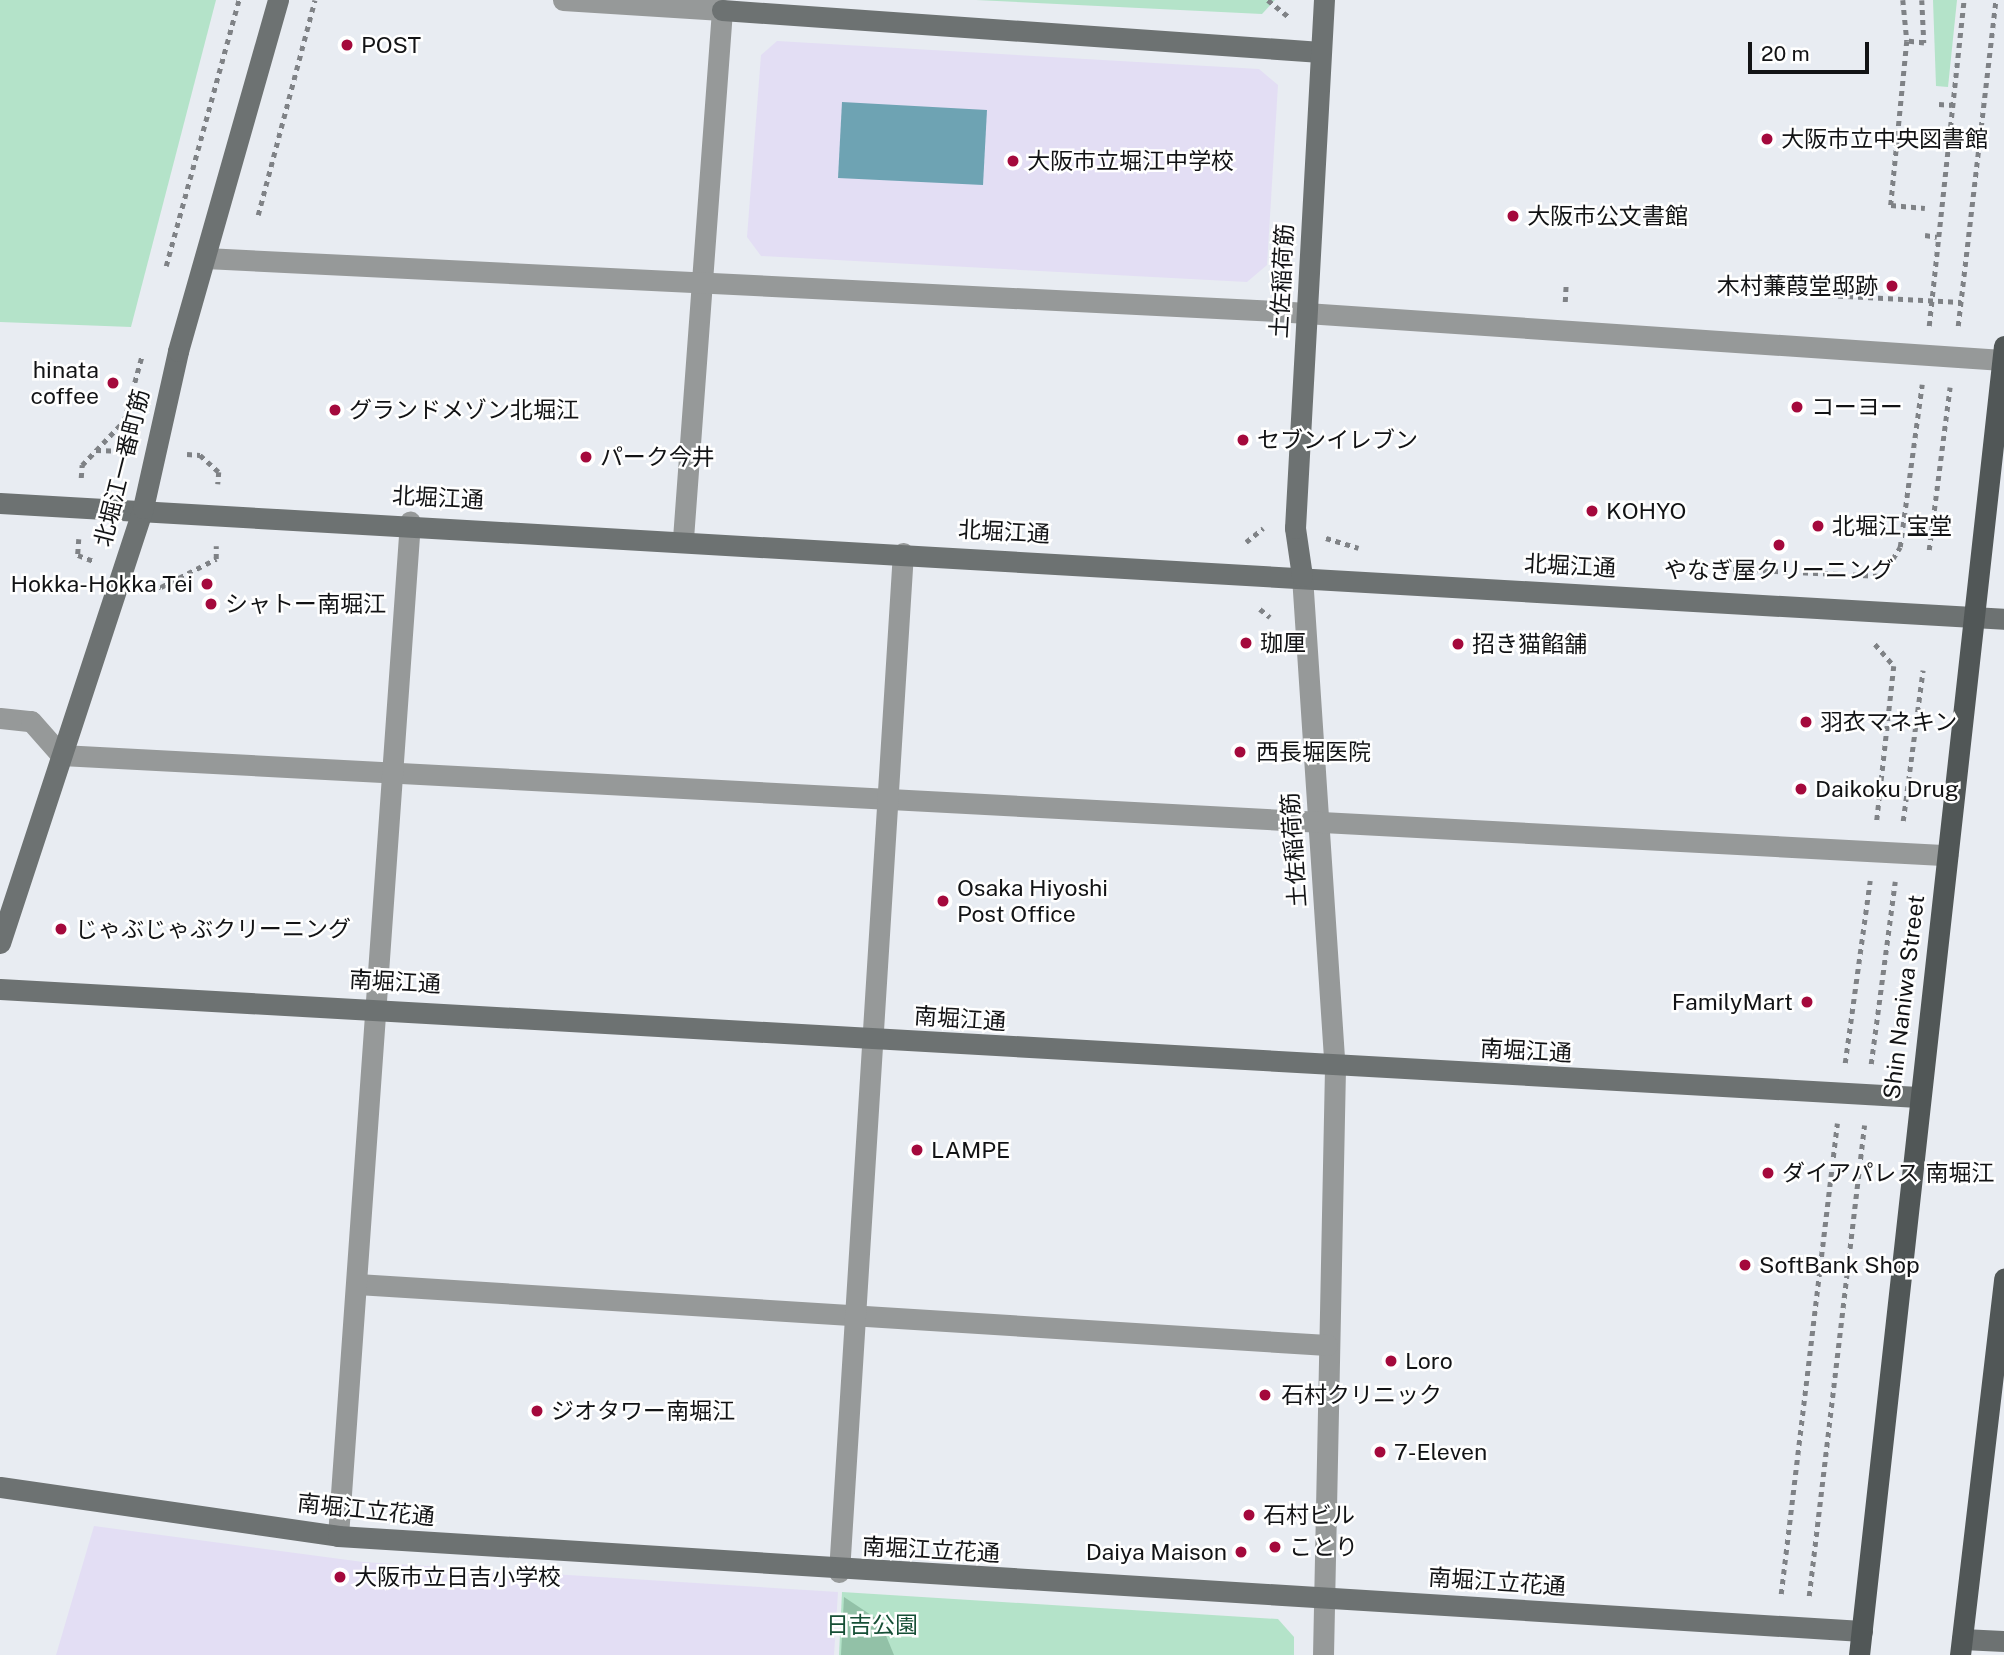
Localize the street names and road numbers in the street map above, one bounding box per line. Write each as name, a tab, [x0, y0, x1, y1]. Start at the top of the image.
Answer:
street label: 土佐稲荷筋	[1265, 223, 1299, 339]
street label: 北堀江一番町筋	[89, 387, 155, 549]
street label: 北堀江通	[391, 482, 485, 514]
street label: 北堀江通	[957, 516, 1051, 548]
street label: 北堀江通	[1523, 550, 1617, 582]
street label: 土佐稲荷筋	[1276, 792, 1312, 908]
street label: Shin Naniwa Street	[1878, 893, 1930, 1101]
street label: 南堀江通	[348, 966, 442, 998]
street label: 南堀江通	[913, 1002, 1007, 1036]
street label: 南堀江通	[1479, 1035, 1573, 1067]
street label: 南堀江立花通	[296, 1489, 436, 1531]
street label: 南堀江立花通	[861, 1533, 1001, 1567]
street label: 南堀江立花通	[1427, 1563, 1567, 1601]

